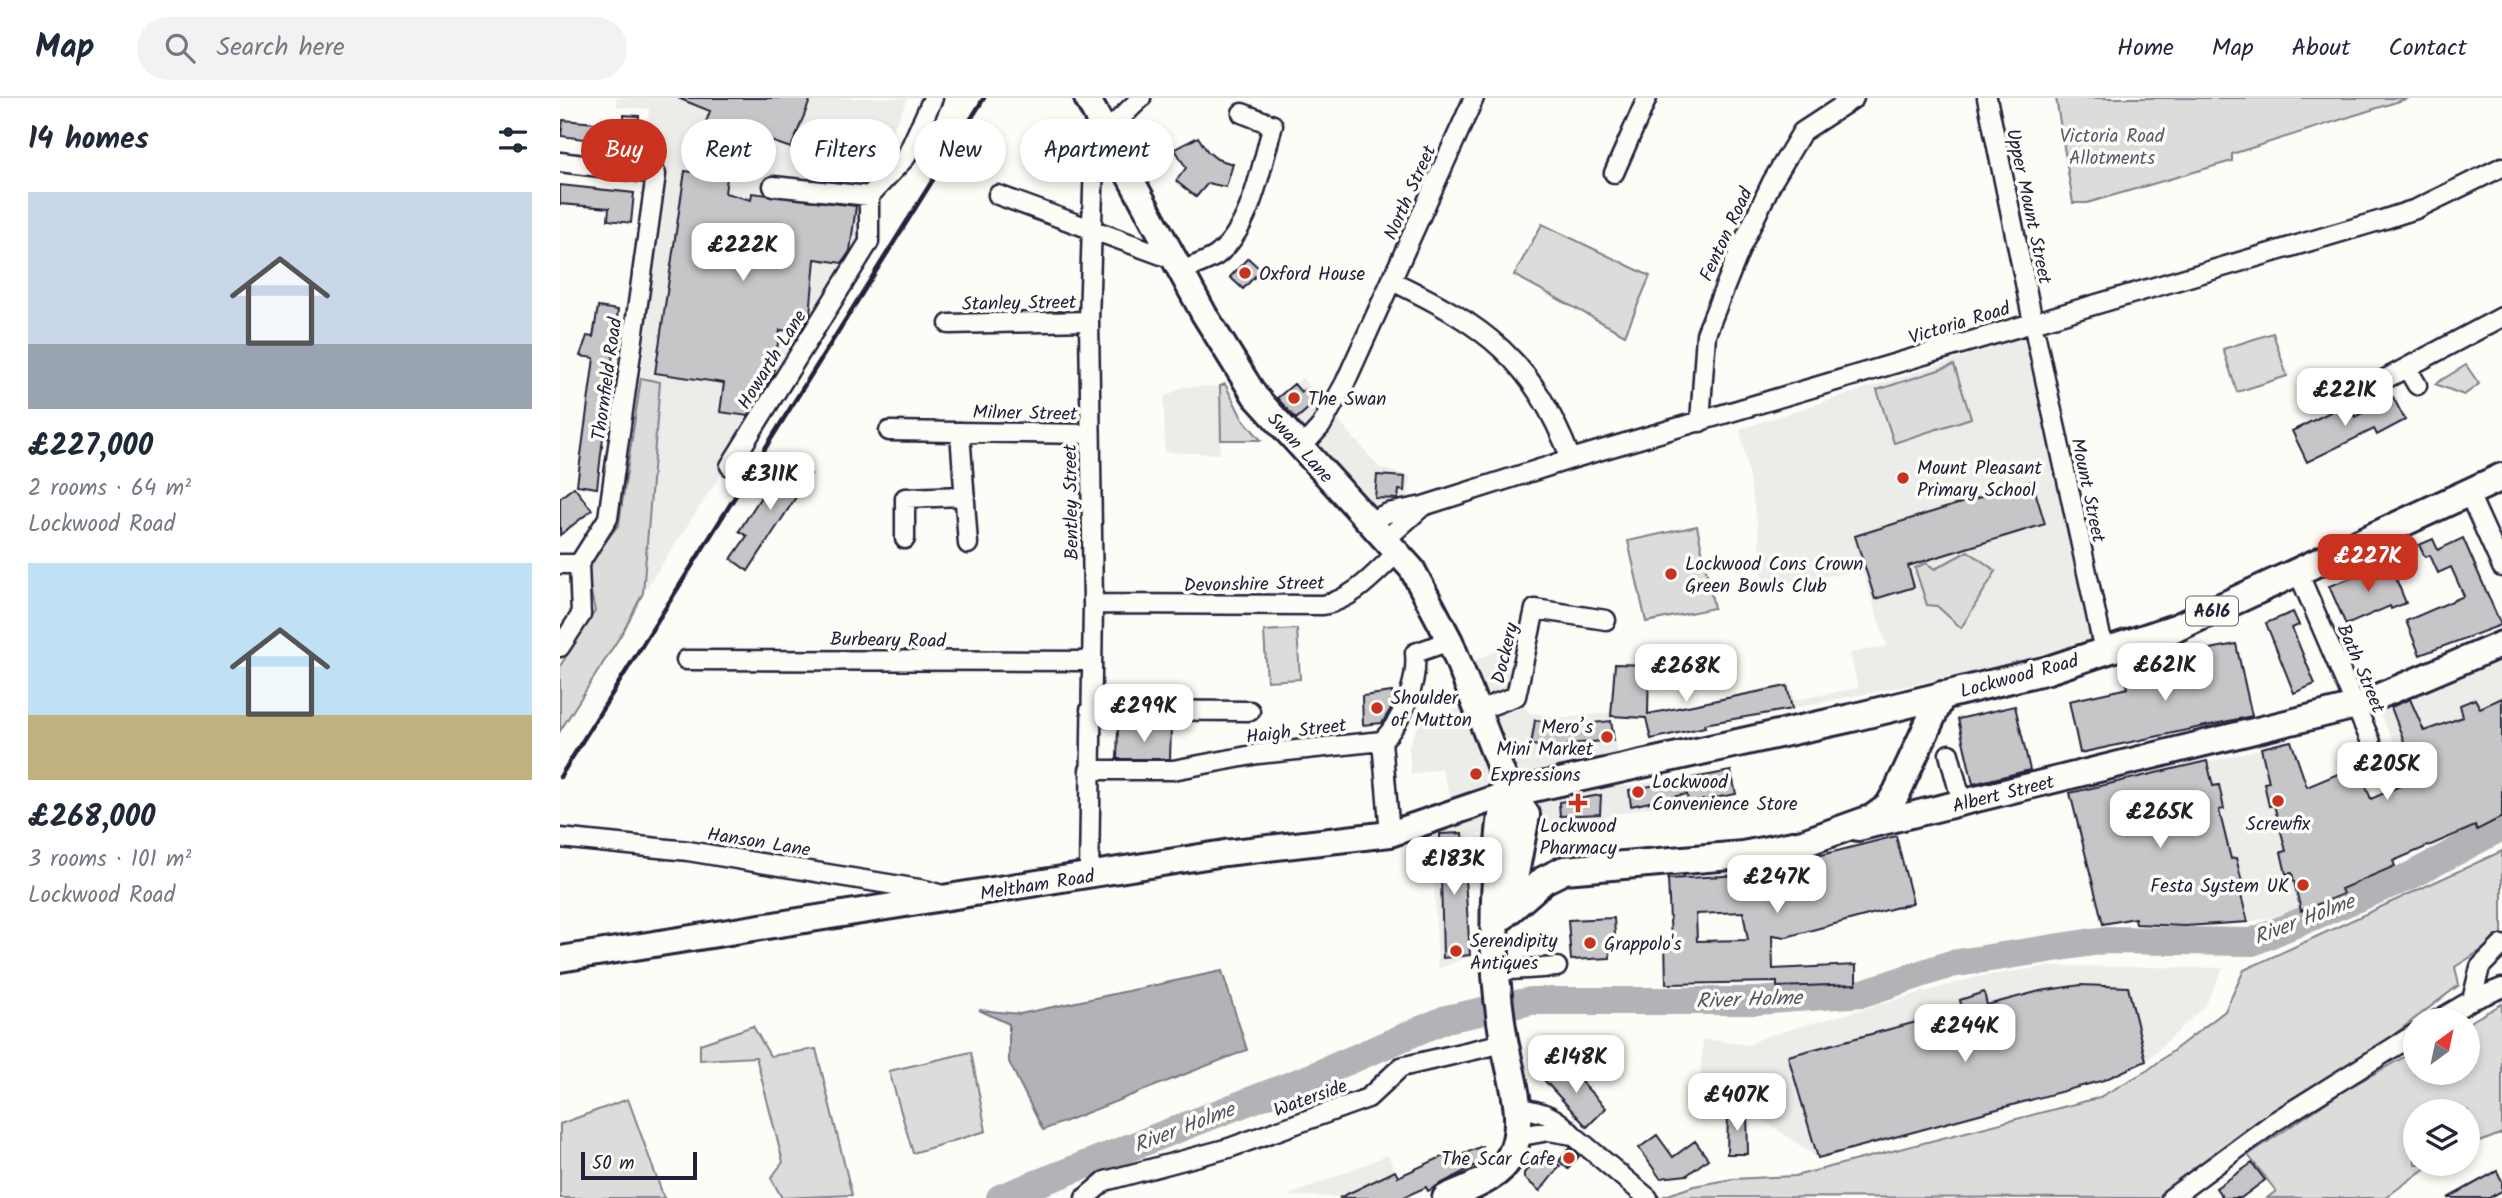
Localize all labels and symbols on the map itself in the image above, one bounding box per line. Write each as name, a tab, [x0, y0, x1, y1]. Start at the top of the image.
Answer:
park label: Victoria Road Allotments	[2060, 122, 2165, 174]
street label: Upper Mount Street	[1997, 126, 2059, 287]
street label: North Street	[1377, 140, 1445, 245]
street label: Fenton Road	[1692, 183, 1762, 287]
pin: £222K	[694, 223, 792, 283]
place label: Oxford House	[1259, 260, 1365, 290]
marker: Oxford House	[1237, 265, 1253, 281]
street label: Stanley Street	[962, 288, 1077, 320]
street label: Victoria Road	[1905, 294, 2014, 354]
street label: Howarth Lane	[730, 304, 815, 416]
street label: Thornfield Road	[585, 315, 632, 443]
pin: £221K	[2296, 368, 2394, 428]
place label: The Swan	[1308, 385, 1386, 415]
marker: The Swan	[1286, 390, 1302, 406]
street label: Milner Street	[972, 398, 1078, 430]
street label: Swan Lane	[1259, 406, 1340, 491]
street label: Mount Street	[2061, 435, 2113, 546]
street label: Bentley Street	[1056, 443, 1088, 560]
pin: £311K	[721, 452, 819, 512]
place label: Mount Pleasant Primary School	[1917, 454, 2042, 506]
marker: Mount Pleasant Primary School	[1895, 470, 1911, 486]
pin: £227K	[2319, 534, 2417, 594]
place label: Lockwood Cons Crown Green Bowls Club	[1685, 550, 1863, 602]
marker: Lockwood Cons Crown Green Bowls Club	[1663, 566, 1679, 582]
street label: Devonshire Street	[1183, 569, 1325, 601]
road number: A616	[2186, 597, 2238, 626]
street label: Dockery	[1484, 619, 1528, 687]
street label: Bath Street	[2328, 619, 2393, 719]
street label: Burbeary Road	[830, 625, 947, 657]
pin: £268K	[1637, 644, 1735, 704]
pin: £621K	[2116, 644, 2214, 703]
street label: Lockwood Road	[1957, 647, 2083, 707]
pin: £299K	[1095, 684, 1193, 744]
place label: Shoulder of Mutton	[1391, 684, 1472, 736]
marker: Shoulder of Mutton	[1369, 700, 1385, 716]
street label: Haigh Street	[1244, 711, 1349, 753]
place label: Mero’s Mini Market	[1496, 713, 1594, 765]
marker: Mero’s Mini Market	[1599, 729, 1615, 745]
pin: £205K	[2338, 742, 2436, 802]
place label: Expressions	[1490, 761, 1581, 791]
marker: Expressions	[1468, 766, 1484, 782]
place label: Lockwood Convenience Store	[1652, 768, 1798, 820]
street label: Albert Street	[1949, 768, 2058, 822]
marker: Lockwood Convenience Store	[1630, 784, 1646, 800]
pin: £265K	[2111, 790, 2209, 850]
marker: Screwfix	[2270, 793, 2286, 809]
marker: Lockwood Pharmacy	[1570, 795, 1586, 811]
place label: Screwfix	[2246, 810, 2311, 840]
place label: Lockwood Pharmacy	[1539, 812, 1618, 864]
street label: Hanson Lane	[705, 820, 813, 866]
pin: £183K	[1405, 838, 1503, 897]
pin: £247K	[1728, 856, 1826, 915]
street label: Meltham Road	[978, 862, 1097, 910]
place label: Festa System UK	[2150, 872, 2290, 902]
marker: Festa System UK	[2295, 877, 2311, 893]
water label: River Holme	[2249, 885, 2362, 955]
place label: Serendipity Antiques	[1470, 927, 1559, 979]
place label: Grappolo's	[1604, 930, 1682, 960]
marker: Grappolo's	[1582, 935, 1598, 951]
marker: Serendipity Antiques	[1448, 943, 1464, 959]
water label: River Holme	[1696, 982, 1805, 1019]
pin: £244K	[1916, 1004, 2014, 1064]
north arrow	[2403, 1008, 2480, 1085]
pin: £148K	[1527, 1035, 1625, 1095]
street label: Waterside	[1270, 1072, 1352, 1126]
pin: £407K	[1688, 1074, 1786, 1133]
water label: River Holme	[1129, 1093, 1242, 1163]
place label: The Scar Cafe	[1441, 1145, 1555, 1175]
scale bar	[581, 1149, 696, 1181]
marker: The Scar Cafe	[1561, 1150, 1577, 1166]

